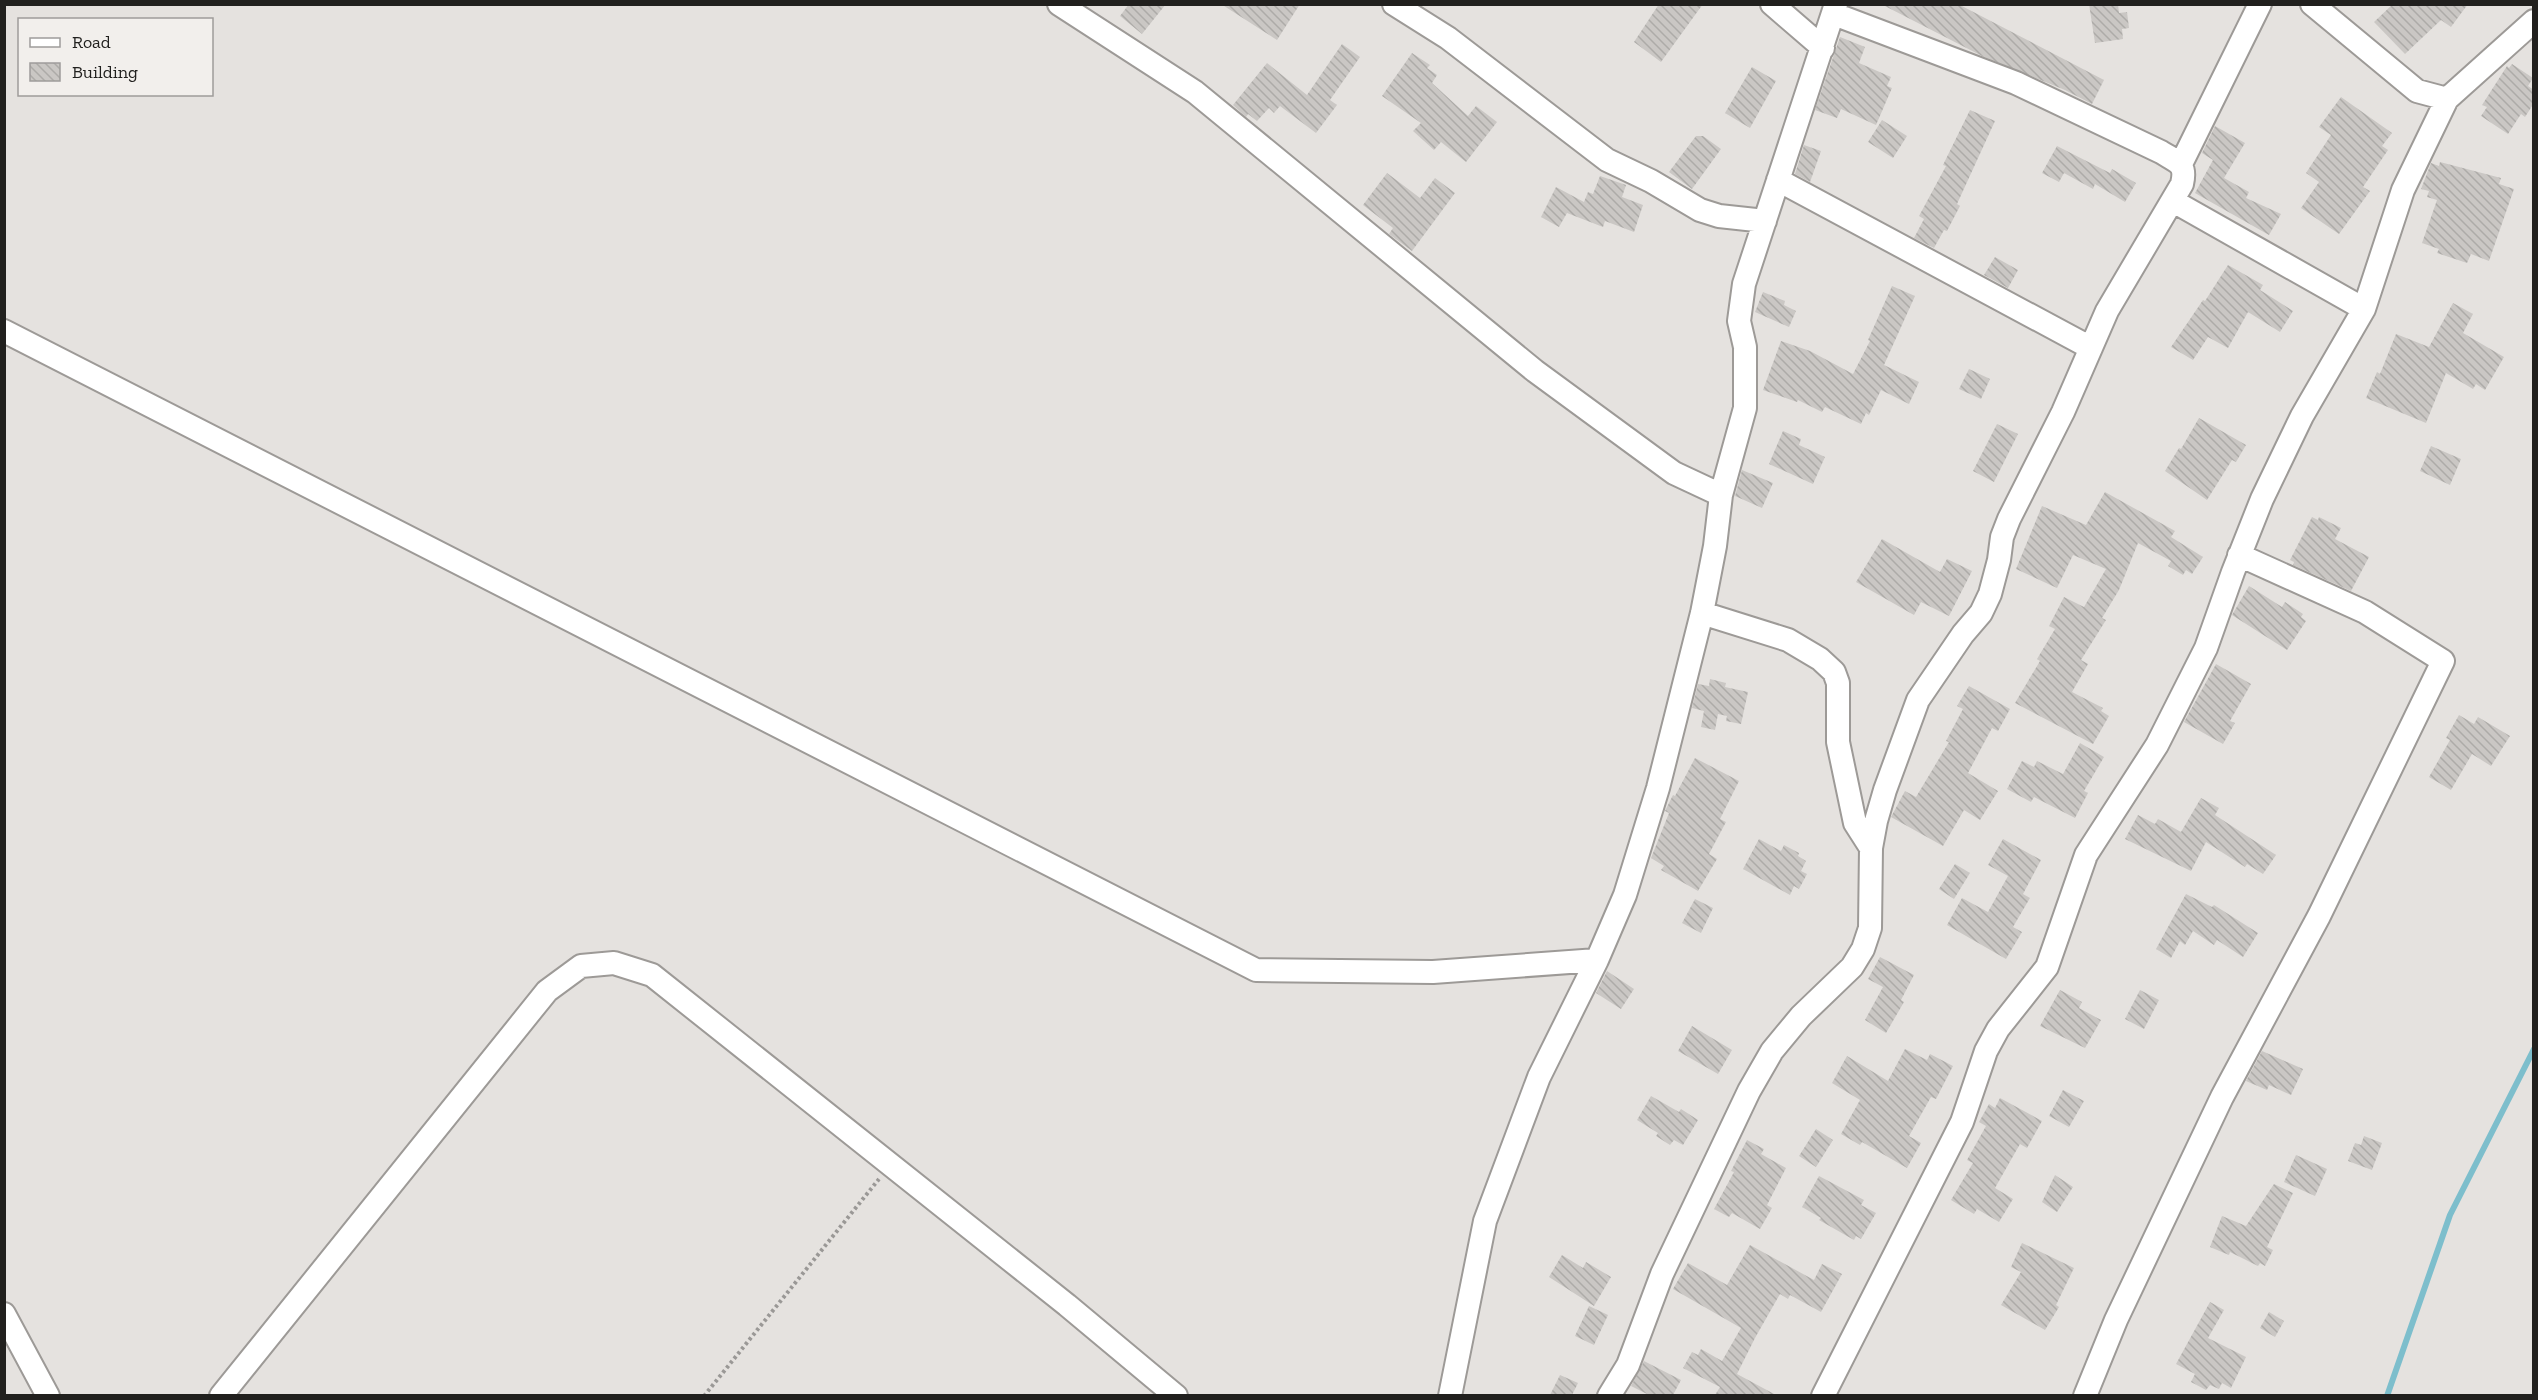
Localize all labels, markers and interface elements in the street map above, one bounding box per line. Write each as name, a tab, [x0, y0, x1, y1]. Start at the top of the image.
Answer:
legend	[18, 18, 213, 96]
text: Road	[72, 31, 111, 53]
text: Building	[72, 61, 138, 83]

